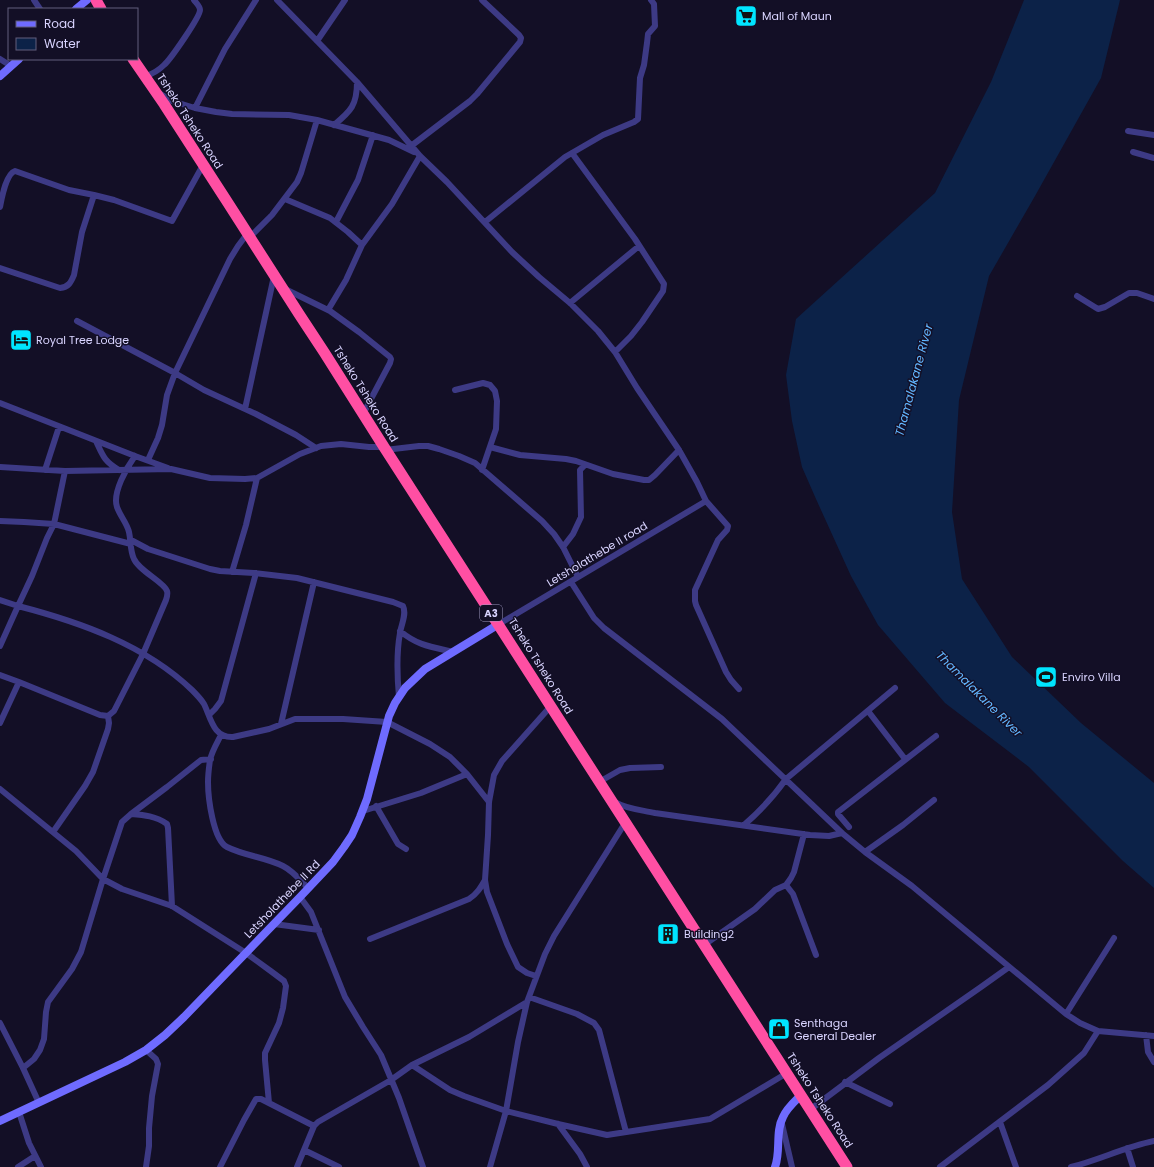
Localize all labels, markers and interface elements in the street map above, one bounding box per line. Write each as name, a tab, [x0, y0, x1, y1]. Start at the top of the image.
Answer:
supermarket icon: Mall of Maun	[733, 3, 759, 29]
legend	[8, 8, 138, 60]
place label: Mall of Maun	[762, 8, 832, 24]
text: Road	[44, 15, 75, 32]
text: Water	[44, 35, 81, 52]
street label: Tsheko Tsheko Road	[153, 70, 227, 172]
water label: Thamalakane River	[890, 321, 937, 438]
hotel icon: Royal Tree Lodge	[8, 327, 34, 353]
place label: Royal Tree Lodge	[36, 332, 129, 348]
street label: Tsheko Tsheko Road	[330, 343, 402, 445]
street label: Letsholathebe II road	[544, 518, 650, 590]
road number: A3	[480, 605, 502, 621]
street label: Tsheko Tsheko Road	[505, 615, 577, 717]
water label: Thamalakane River	[932, 647, 1027, 741]
sports icon: Enviro Villa	[1033, 664, 1059, 690]
place label: Enviro Villa	[1062, 669, 1121, 685]
street label: Letsholathebe II Rd	[240, 856, 324, 942]
building icon: Building2	[655, 921, 681, 947]
place label: Building2	[684, 926, 734, 942]
place label: Senthaga General Dealer	[794, 1015, 876, 1044]
shop icon: Senthaga General Dealer	[766, 1016, 792, 1042]
street label: Tsheko Tsheko Road	[783, 1049, 857, 1151]

